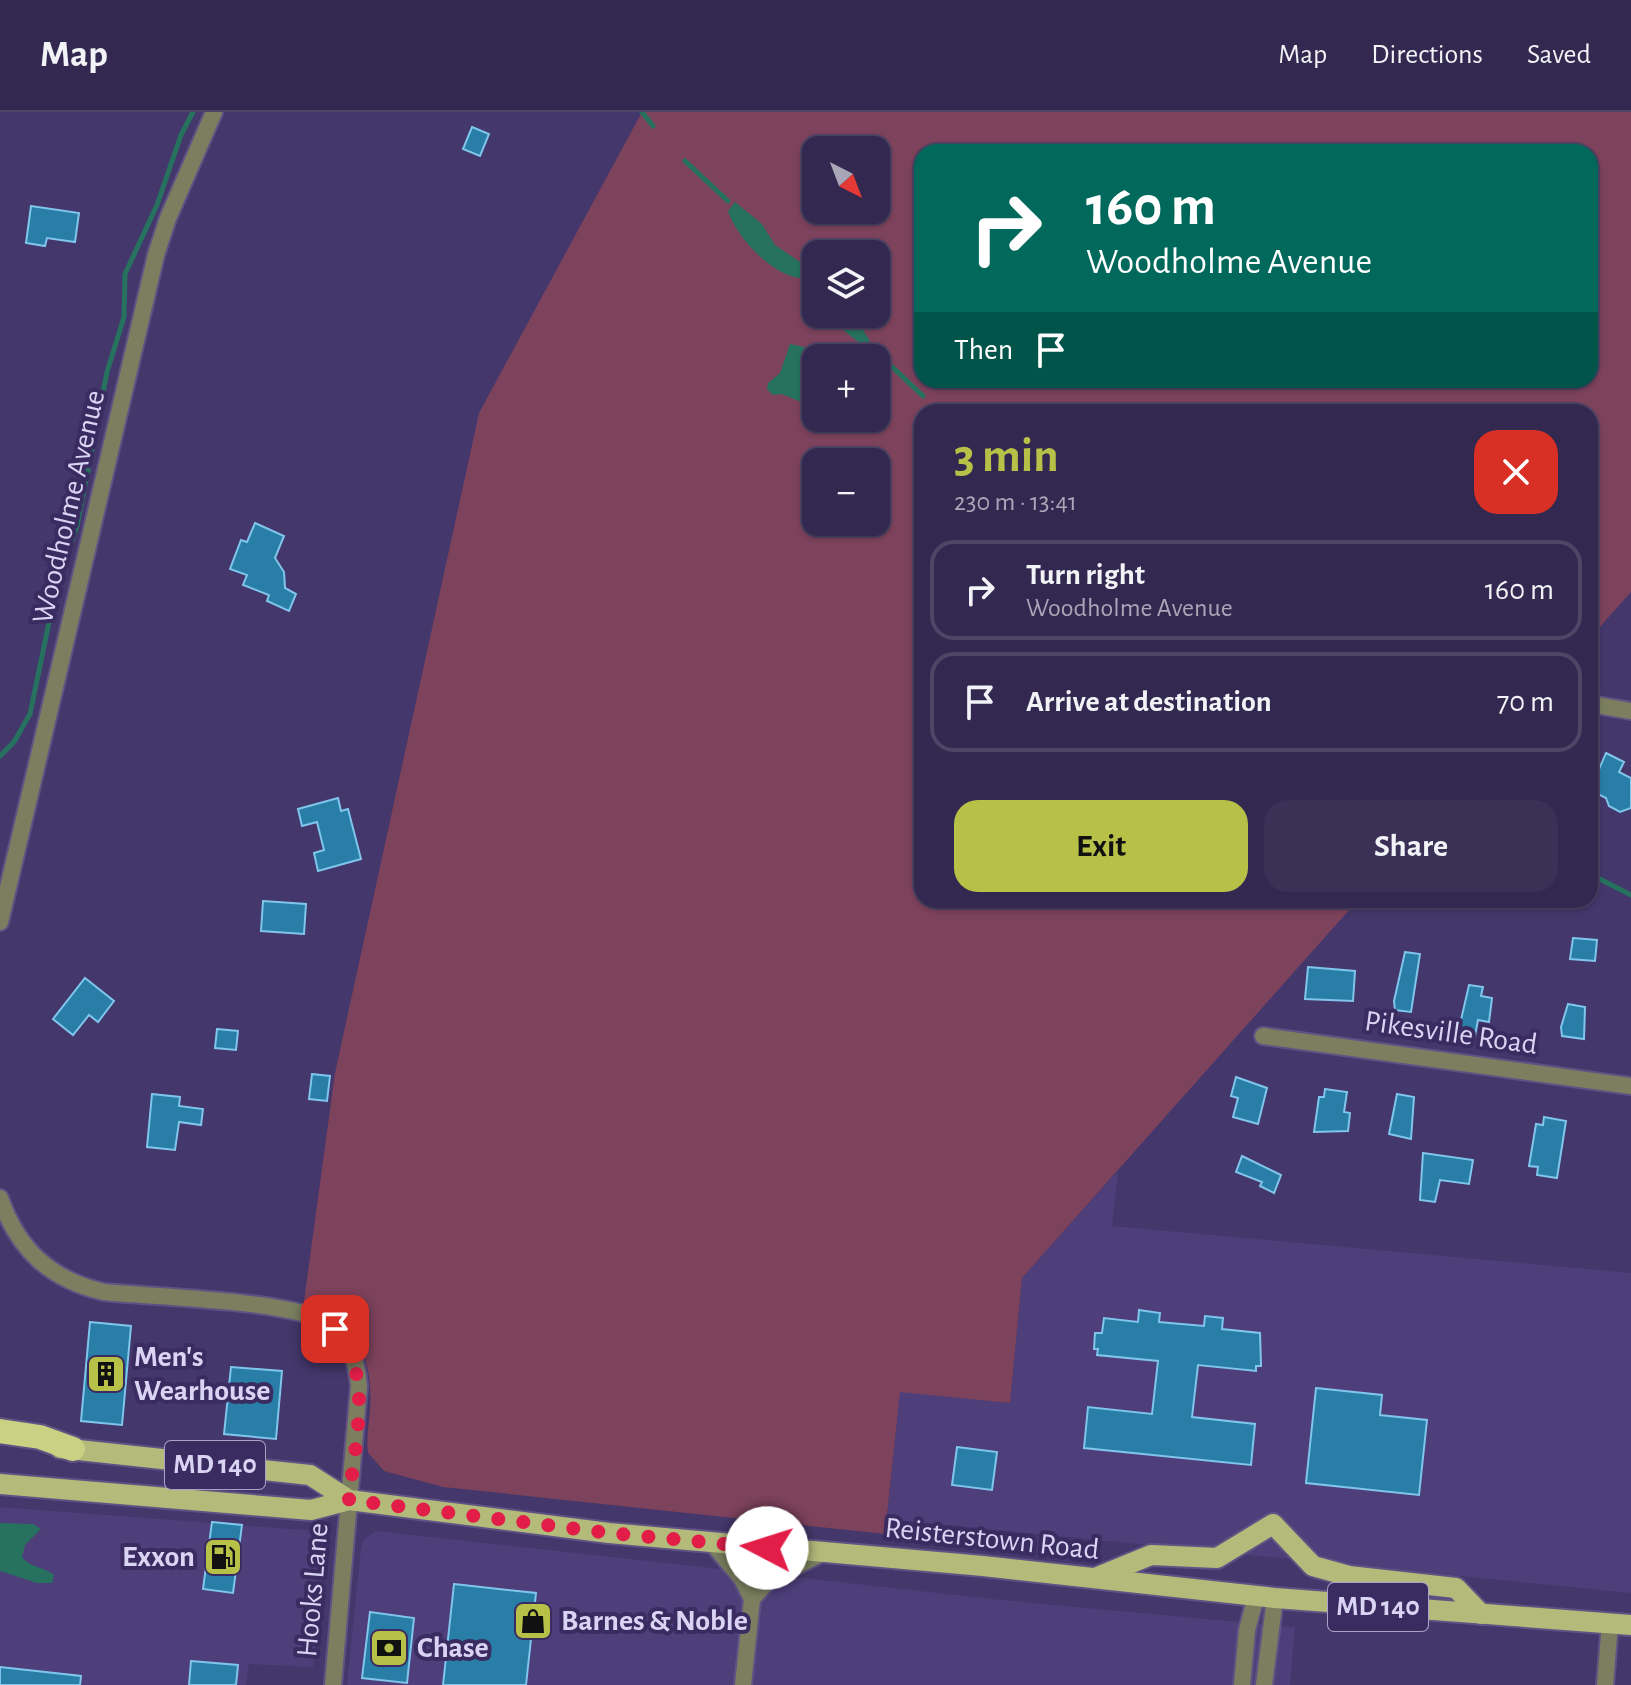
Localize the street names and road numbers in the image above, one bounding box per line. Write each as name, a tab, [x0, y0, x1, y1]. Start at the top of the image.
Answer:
street label: Woodholme Avenue	[28, 387, 110, 627]
street label: Pikesville Road	[1363, 1006, 1539, 1060]
road number: MD 140	[165, 1441, 265, 1489]
street label: Reisterstown Road	[883, 1513, 1101, 1565]
street label: Hooks Lane	[292, 1522, 334, 1658]
road number: MD 140	[1328, 1583, 1428, 1631]

